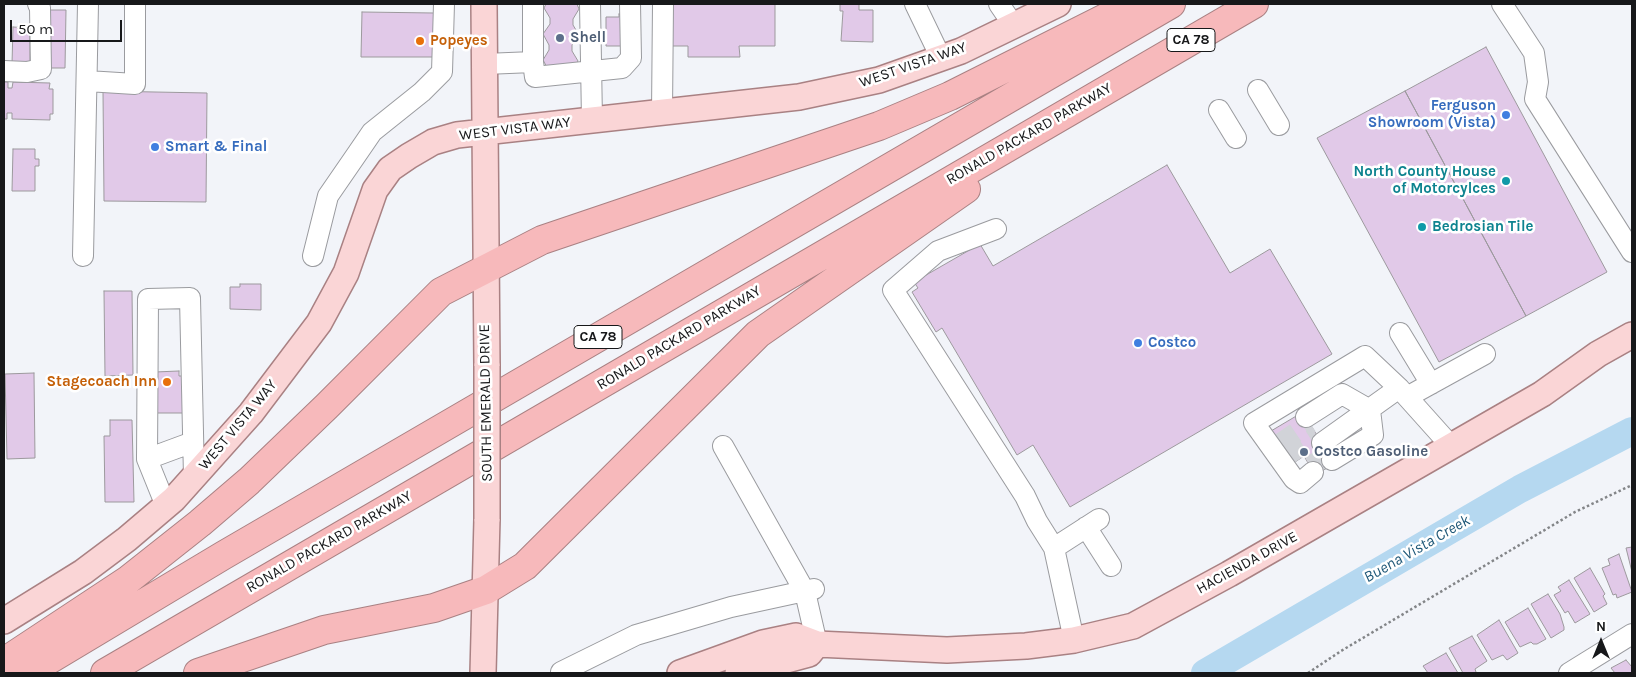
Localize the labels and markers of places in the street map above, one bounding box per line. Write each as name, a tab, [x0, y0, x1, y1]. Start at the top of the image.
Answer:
place label: Shell	[570, 29, 606, 47]
place label: Popeyes	[430, 32, 488, 50]
marker: Shell	[554, 32, 566, 44]
marker: Popeyes	[414, 35, 426, 47]
place label: Ferguson Showroom (Vista)	[1368, 97, 1496, 132]
marker: Ferguson Showroom (Vista)	[1500, 109, 1512, 121]
place label: Smart & Final	[165, 138, 267, 156]
marker: Smart & Final	[149, 141, 161, 153]
place label: North County House of Motorcylces	[1353, 163, 1496, 198]
marker: North County House of Motorcylces	[1500, 175, 1512, 187]
place label: Bedrosian Tile	[1432, 218, 1533, 236]
marker: Bedrosian Tile	[1416, 221, 1428, 233]
place label: Costco	[1148, 334, 1196, 352]
marker: Costco	[1132, 337, 1144, 349]
place label: Stagecoach Inn	[47, 373, 157, 391]
marker: Stagecoach Inn	[161, 376, 173, 388]
place label: Costco Gasoline	[1314, 443, 1428, 461]
marker: Costco Gasoline	[1298, 446, 1310, 458]

